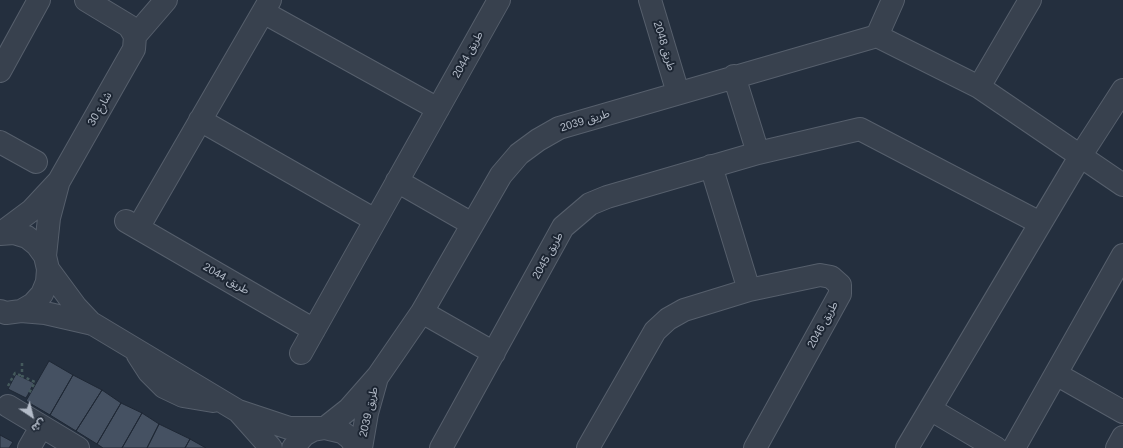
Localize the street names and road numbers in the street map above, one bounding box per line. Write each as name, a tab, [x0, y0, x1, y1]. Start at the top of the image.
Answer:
street label: طريق 2048	[650, 20, 678, 72]
street label: طريق 2044	[450, 29, 486, 81]
street label: شارع 30	[85, 90, 115, 128]
street label: طريق 2039	[559, 107, 611, 135]
street label: طريق 2045	[530, 230, 566, 282]
street label: طريق 2044	[201, 260, 251, 298]
street label: طريق 2046	[805, 299, 841, 351]
street label: طريق 2039	[357, 386, 381, 438]

